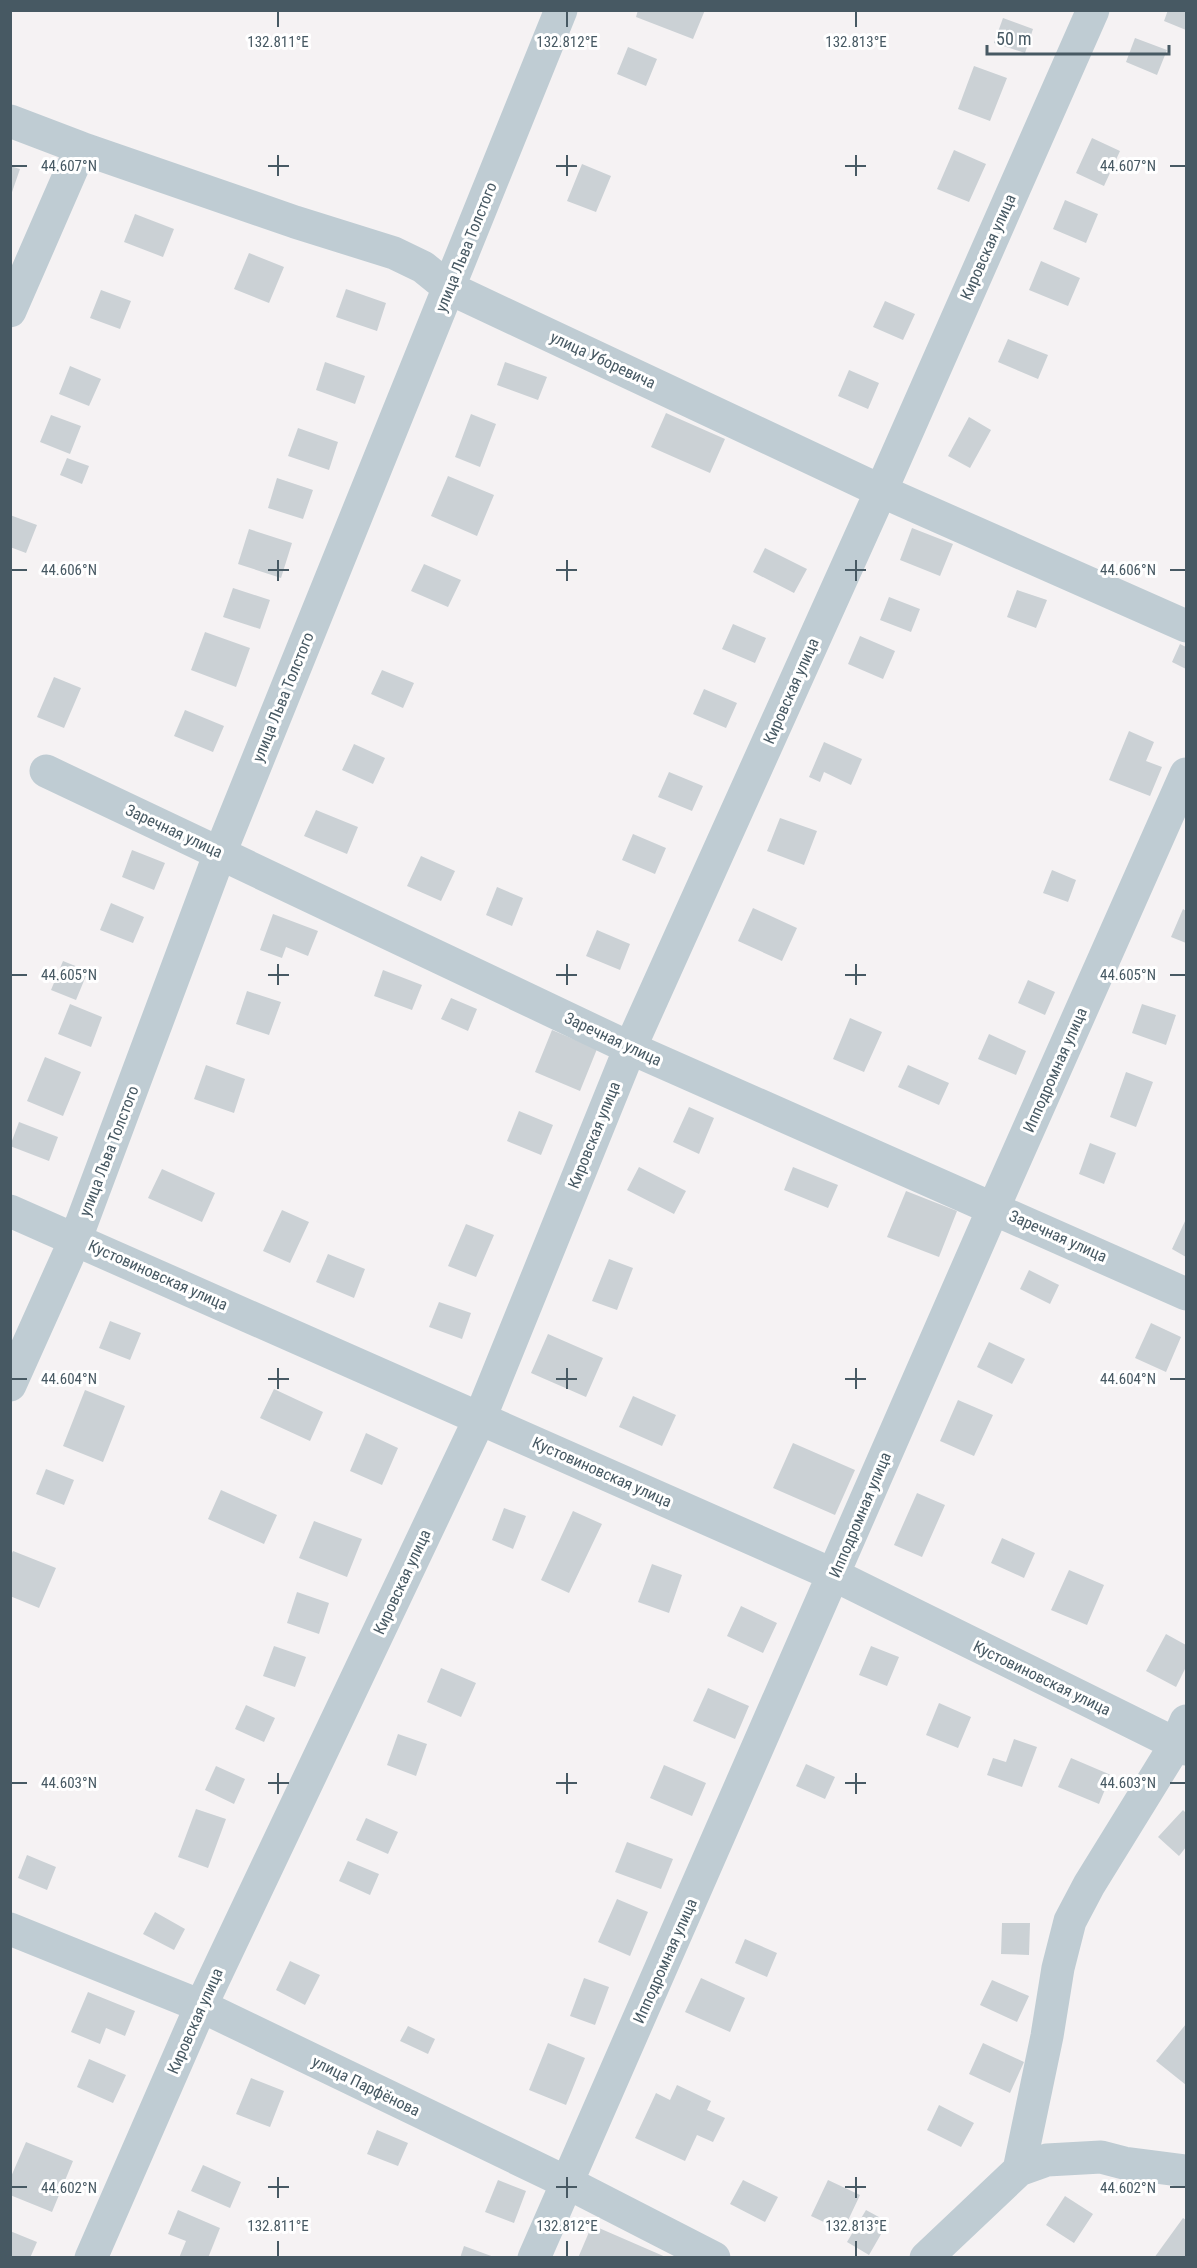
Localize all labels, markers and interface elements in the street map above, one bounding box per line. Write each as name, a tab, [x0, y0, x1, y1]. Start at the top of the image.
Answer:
scale bar	[987, 18, 1168, 56]
text: 50 m	[996, 28, 1031, 49]
text: 132.811°E	[247, 33, 309, 51]
text: 132.812°E	[536, 33, 598, 51]
text: 132.813°E	[825, 33, 887, 51]
text: 44.607°N	[41, 157, 97, 175]
text: 44.607°N	[1100, 157, 1156, 175]
street label: улица Льва Толстого	[431, 179, 501, 315]
street label: Кировская улица	[956, 191, 1020, 303]
street label: улица Уборевича	[547, 327, 659, 393]
text: 44.606°N	[41, 561, 97, 579]
text: 44.606°N	[1100, 561, 1156, 579]
street label: улица Льва Толстого	[248, 629, 318, 765]
street label: Кировская улица	[759, 635, 823, 747]
street label: Заречная улица	[122, 800, 226, 862]
text: 44.605°N	[41, 966, 97, 984]
text: 44.605°N	[1100, 966, 1156, 984]
street label: Ипподромная улица	[1019, 1005, 1091, 1135]
street label: Заречная улица	[561, 1008, 665, 1070]
street label: Кировская улица	[564, 1079, 624, 1191]
street label: улица Льва Толстого	[75, 1083, 143, 1219]
street label: Заречная улица	[1006, 1206, 1110, 1266]
street label: Кустовиновская улица	[85, 1236, 231, 1314]
text: 44.604°N	[41, 1370, 97, 1388]
text: 44.604°N	[1100, 1370, 1156, 1388]
street label: Кустовиновская улица	[529, 1433, 675, 1511]
street label: Ипподромная улица	[825, 1449, 895, 1581]
street label: Кировская улица	[369, 1526, 435, 1638]
street label: Кустовиновская улица	[970, 1636, 1114, 1720]
text: 44.603°N	[41, 1774, 97, 1792]
text: 44.603°N	[1100, 1774, 1156, 1792]
street label: Ипподромная улица	[629, 1896, 701, 2026]
street label: Кировская улица	[163, 1965, 227, 2077]
street label: улица Парфёнова	[309, 2052, 423, 2120]
text: 44.602°N	[41, 2179, 97, 2197]
text: 44.602°N	[1100, 2179, 1156, 2197]
text: 132.811°E	[247, 2217, 309, 2235]
text: 132.812°E	[536, 2217, 598, 2235]
text: 132.813°E	[825, 2217, 887, 2235]

